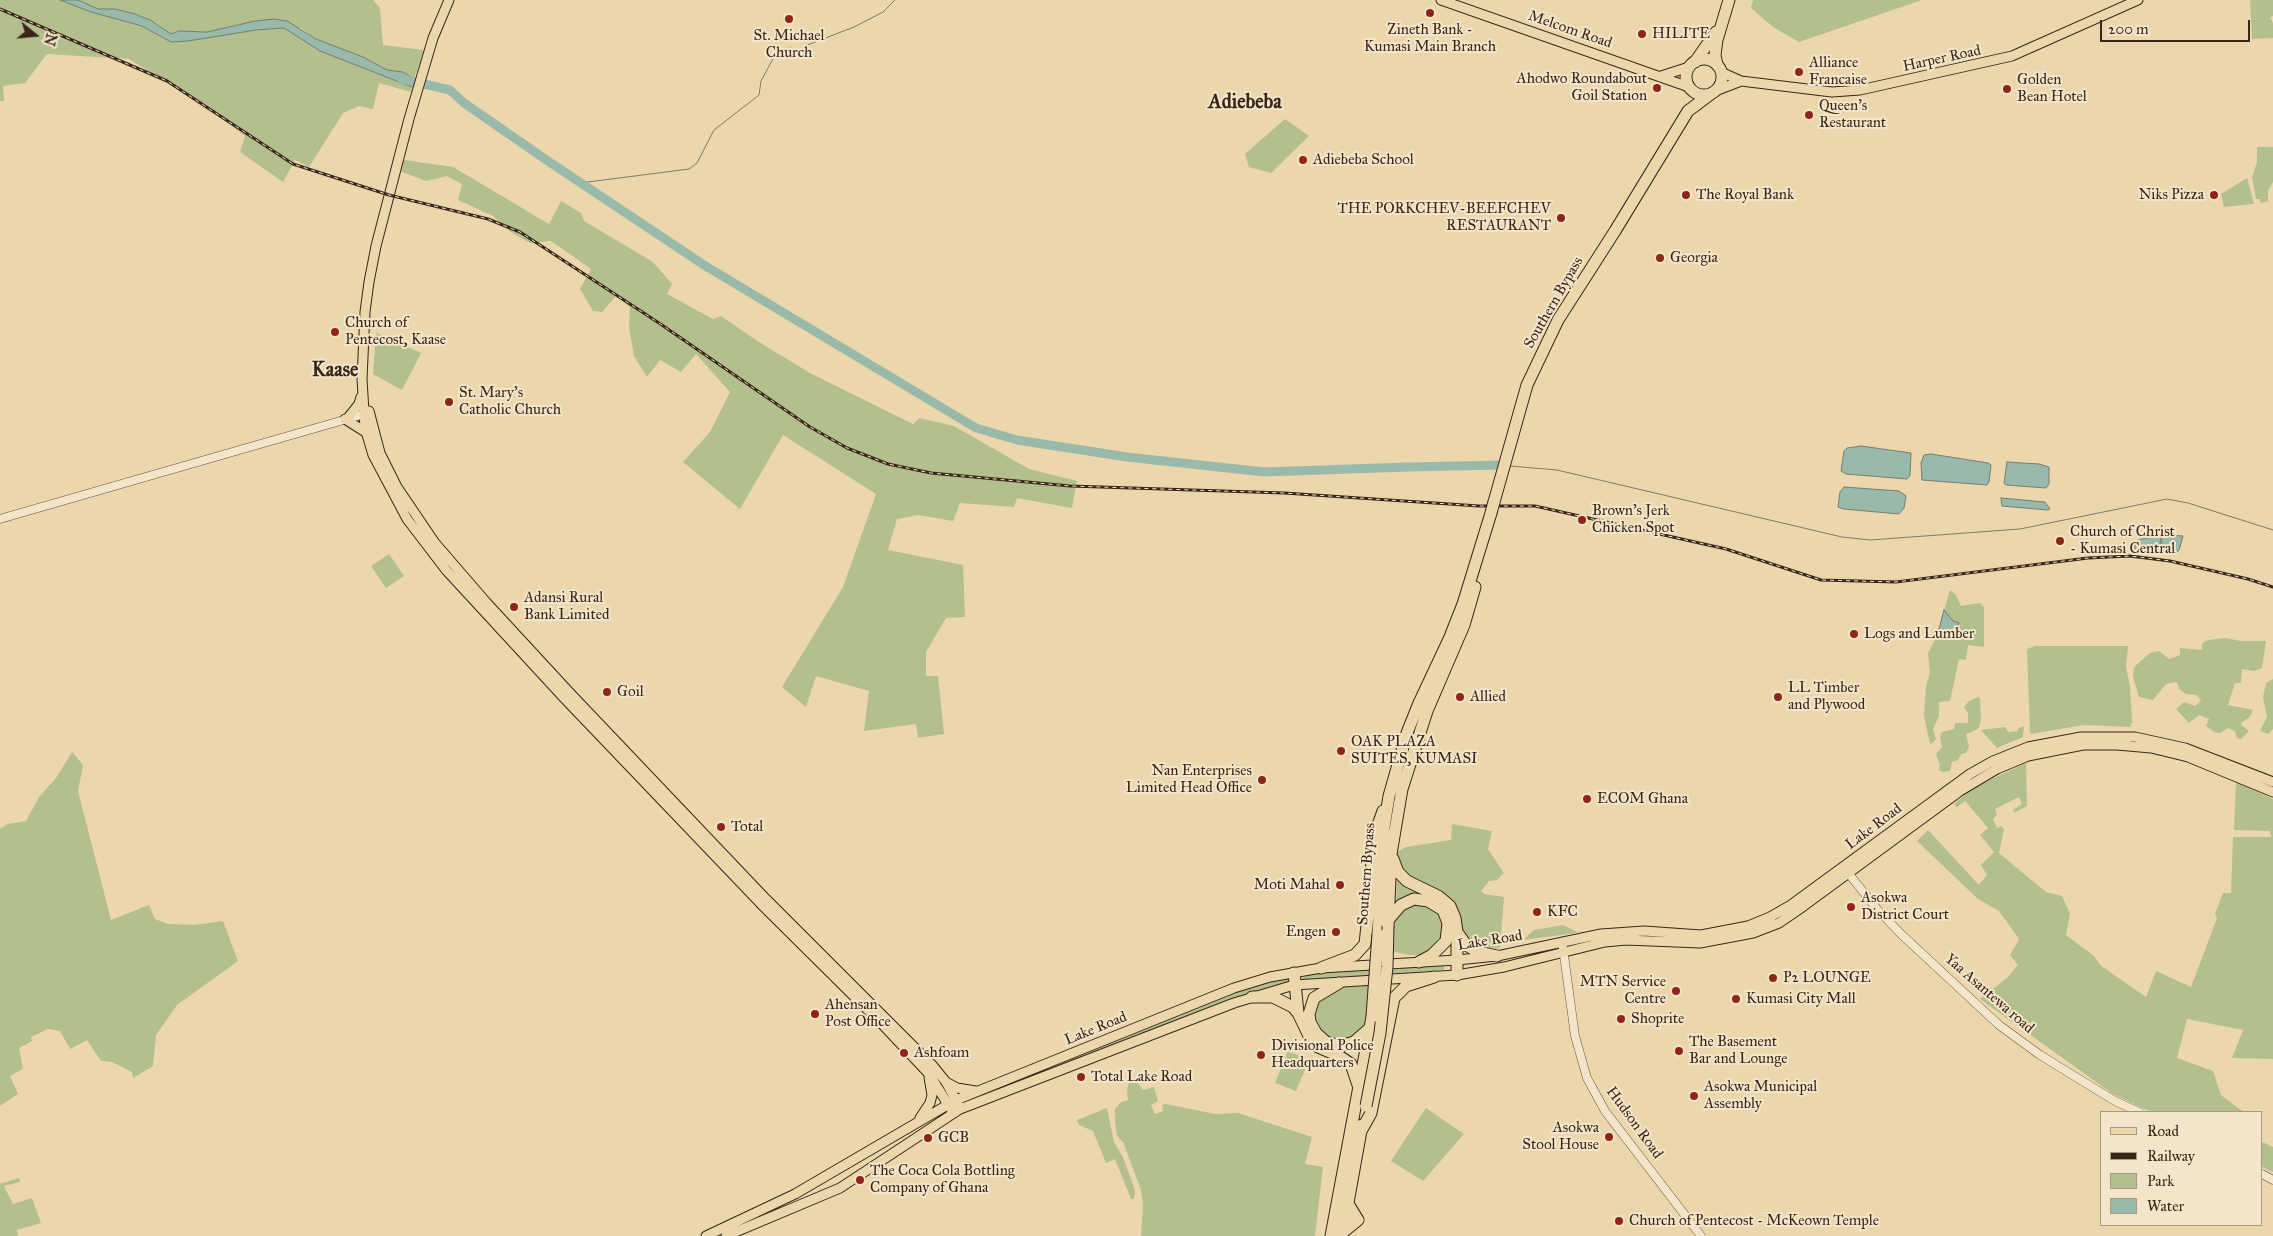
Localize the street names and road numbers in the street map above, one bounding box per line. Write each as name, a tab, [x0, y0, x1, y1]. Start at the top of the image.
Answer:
street label: Melcom Road	[1526, 7, 1614, 53]
street label: Harper Road	[1901, 42, 1983, 76]
street label: Southern Bypass	[1521, 254, 1587, 352]
street label: Lake Road	[1842, 800, 1906, 854]
street label: Southern Bypass	[1354, 822, 1380, 926]
street label: Lake Road	[1456, 927, 1524, 955]
street label: Yaa Asantewa road	[1941, 950, 2037, 1038]
street label: Lake Road	[1062, 1008, 1130, 1050]
street label: Hudson Road	[1602, 1083, 1666, 1163]

